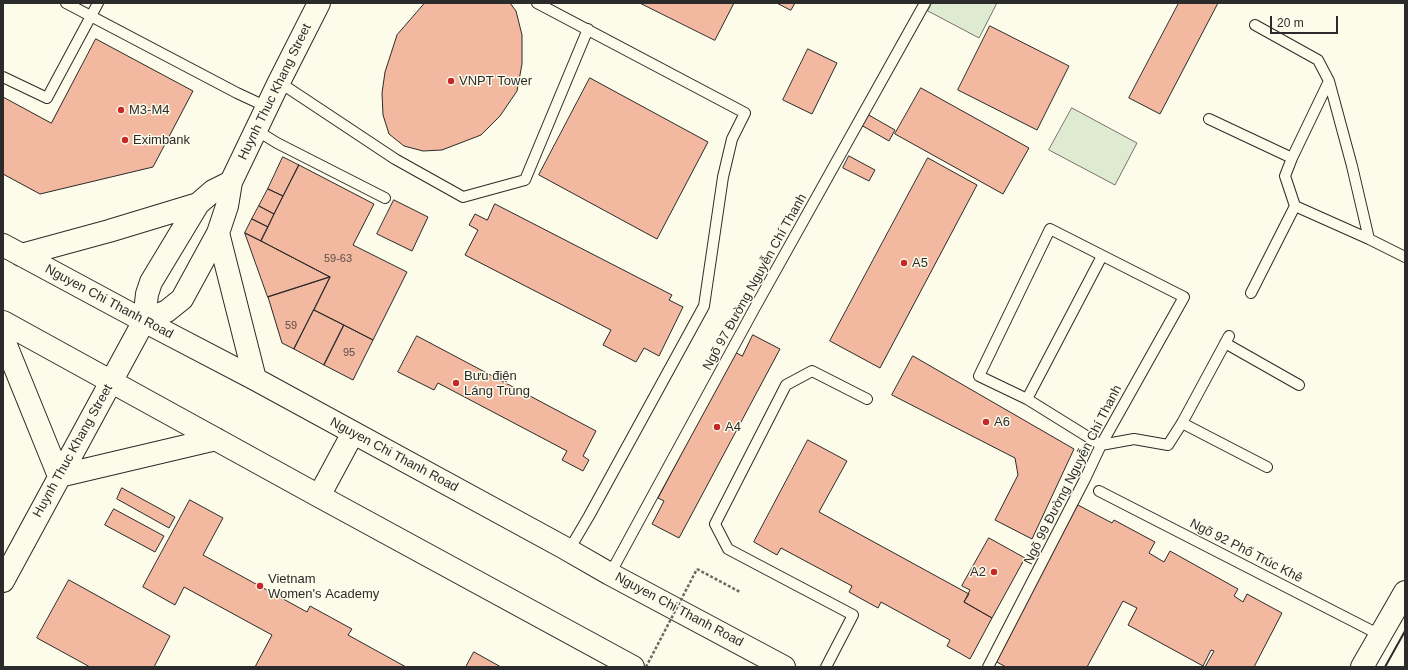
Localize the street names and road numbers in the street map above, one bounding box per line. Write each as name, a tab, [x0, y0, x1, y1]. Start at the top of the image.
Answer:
street label: Huynh Thuc Khang Street	[235, 21, 315, 163]
street label: Ngõ 97 Đường Nguyễn Chí Thanh	[700, 191, 810, 373]
street label: Nguyen Chi Thanh Road	[42, 262, 176, 342]
street label: Huynh Thuc Khang Street	[30, 382, 116, 520]
street label: Ngõ 99 Đường Nguyễn Chí Thanh	[1021, 383, 1125, 567]
street label: Nguyen Chi Thanh Road	[327, 415, 461, 495]
street label: Ngõ 92 Phố Trúc Khê	[1187, 516, 1305, 586]
street label: Nguyen Chi Thanh Road	[612, 570, 746, 650]

